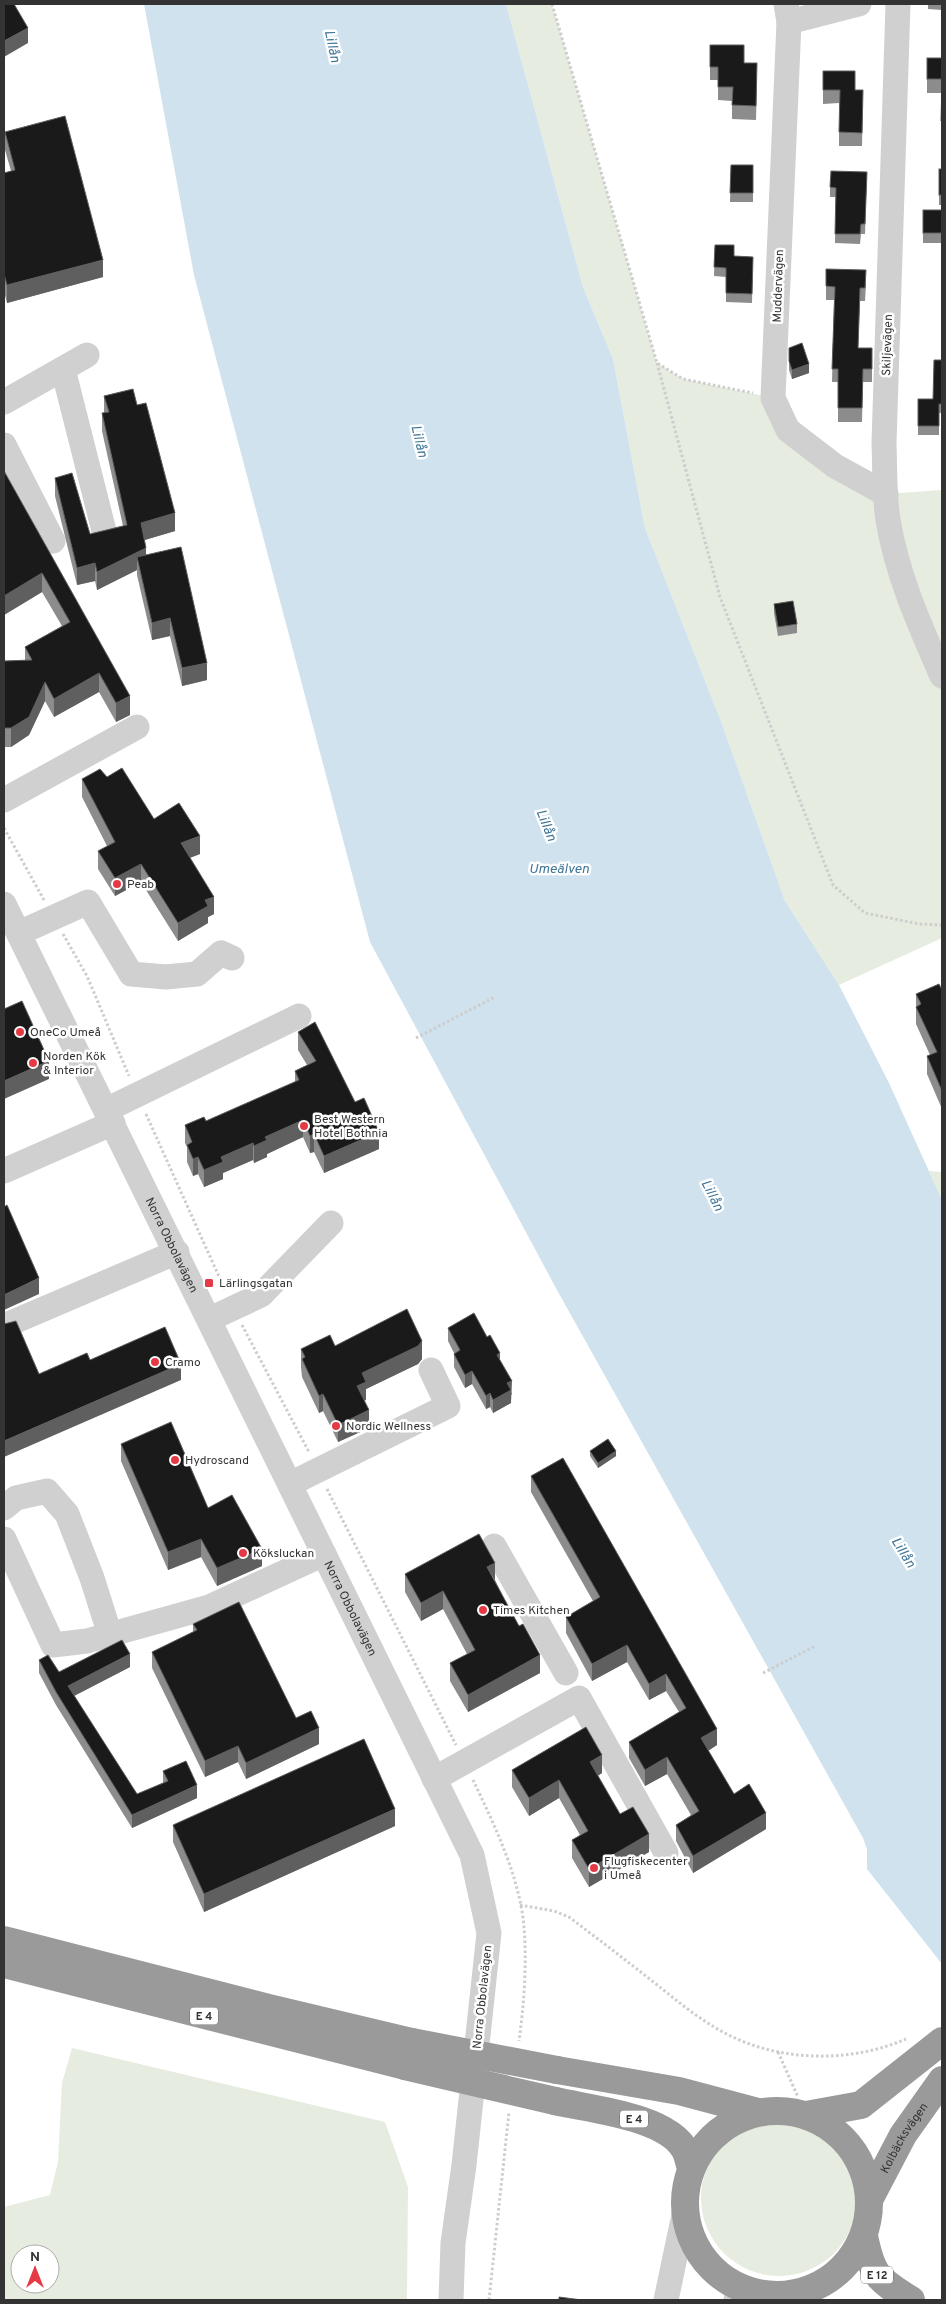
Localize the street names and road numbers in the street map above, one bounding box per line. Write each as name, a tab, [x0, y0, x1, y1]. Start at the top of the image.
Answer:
street label: Muddervägen	[770, 249, 788, 323]
street label: Skiljevägen	[879, 314, 897, 376]
street label: Norra Obbolavägen	[141, 1195, 201, 1296]
street label: Norra Obbolavägen	[320, 1558, 380, 1659]
street label: Norra Obbolavägen	[470, 1944, 496, 2050]
road number: E 4	[190, 2008, 218, 2024]
street label: Kolbäcksvägen	[877, 2100, 932, 2177]
road number: E 4	[620, 2110, 648, 2128]
road number: E 12	[861, 2266, 893, 2284]

